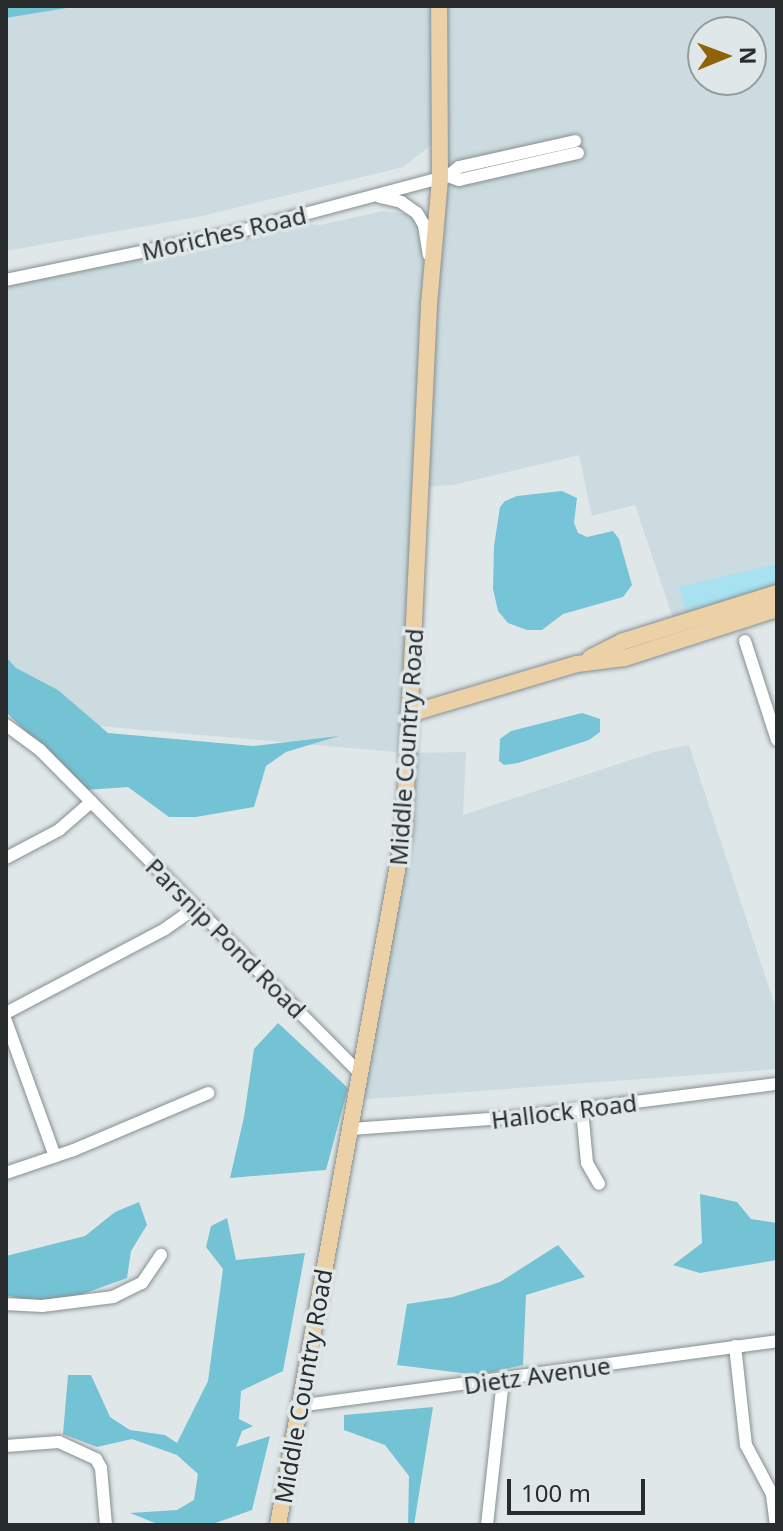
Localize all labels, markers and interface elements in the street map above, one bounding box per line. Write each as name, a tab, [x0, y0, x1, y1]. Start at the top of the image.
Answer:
north arrow	[687, 16, 767, 96]
text: N	[734, 46, 764, 65]
street label: Moriches Road	[139, 200, 309, 266]
street label: Middle Country Road	[383, 628, 429, 866]
street label: Parsnip Pond Road	[140, 852, 312, 1024]
street label: Hallock Road	[490, 1088, 638, 1134]
street label: Middle Country Road	[268, 1267, 338, 1505]
street label: Dietz Avenue	[462, 1350, 612, 1400]
scale bar	[511, 1463, 649, 1513]
text: 100 m	[521, 1476, 591, 1509]

